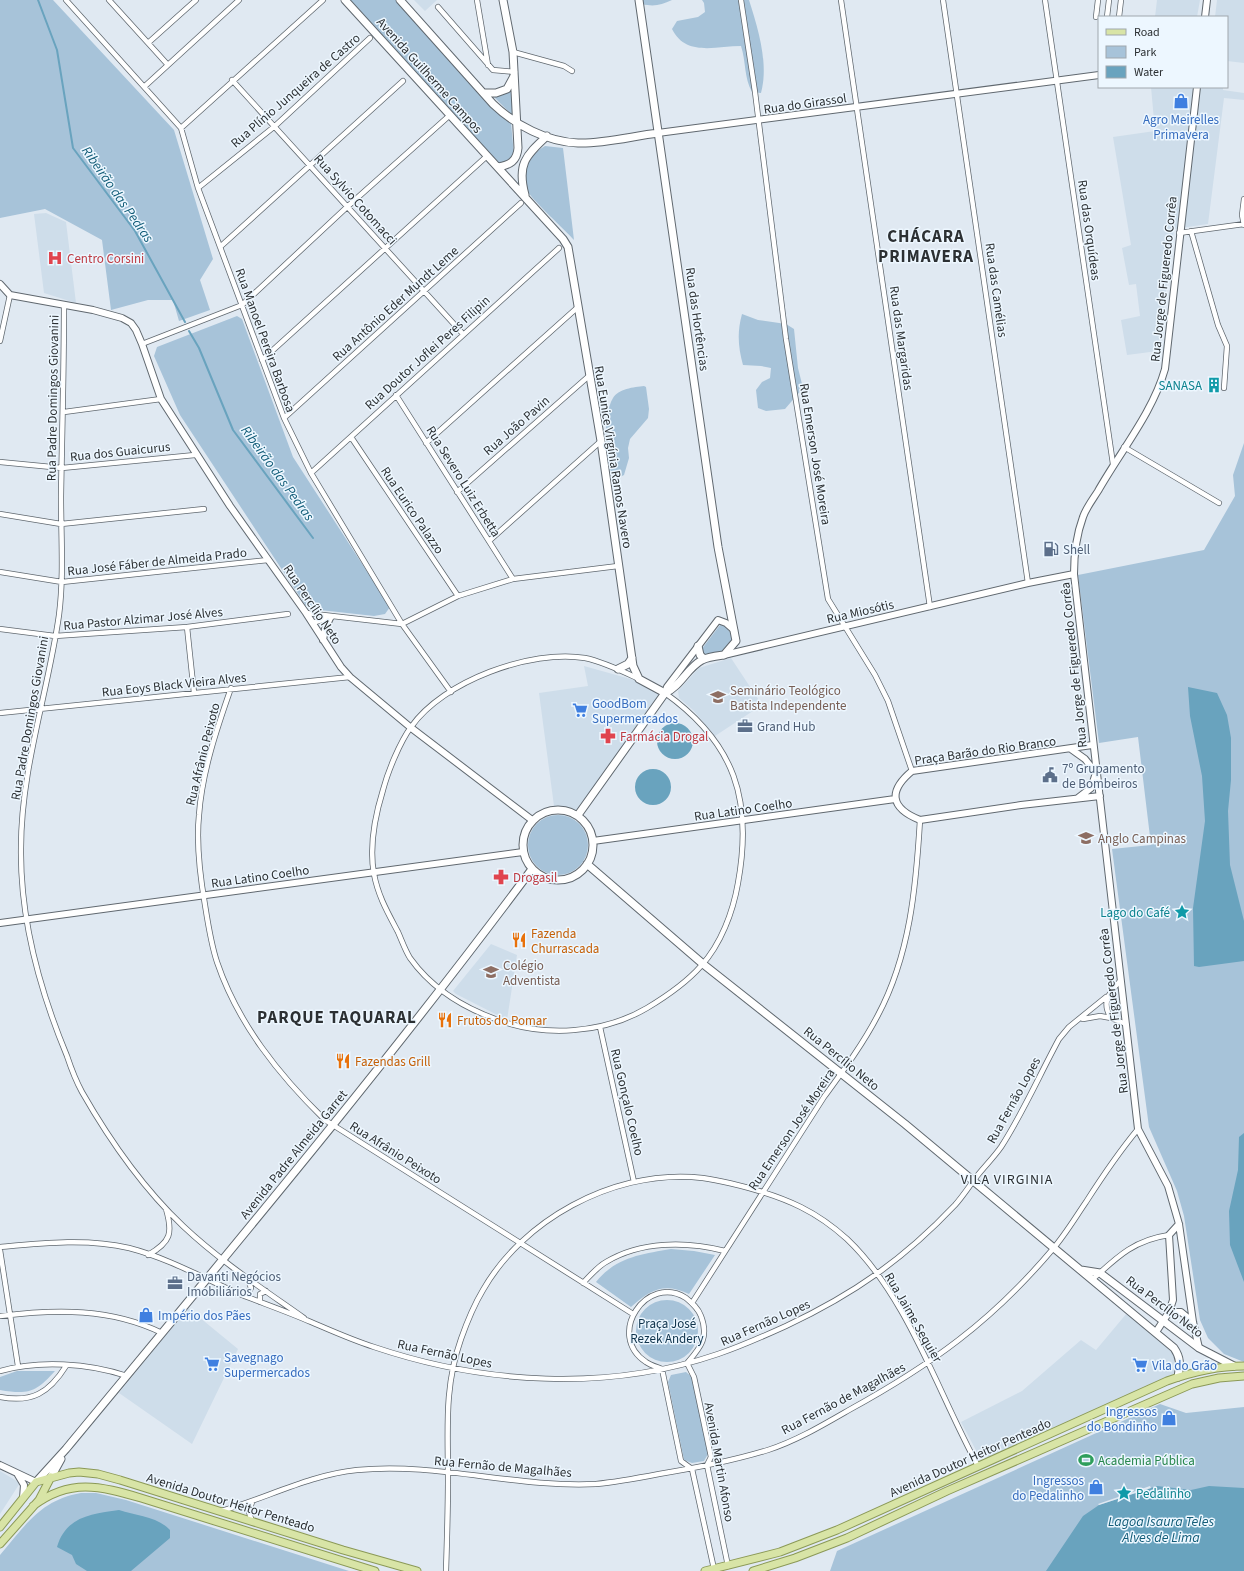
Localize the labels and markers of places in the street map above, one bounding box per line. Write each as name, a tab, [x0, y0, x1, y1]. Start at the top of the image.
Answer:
shop icon: Agro Meirelles Primavera	[1172, 92, 1190, 110]
place label: Agro Meirelles Primavera	[1143, 111, 1220, 144]
hospital icon: Centro Corsini	[46, 249, 64, 267]
place label: Centro Corsini	[67, 250, 144, 268]
building icon: SANASA	[1205, 376, 1223, 394]
place label: SANASA	[1159, 377, 1203, 395]
fuel station icon: Shell	[1042, 540, 1060, 558]
place label: Shell	[1063, 541, 1090, 559]
place label: Seminário Teológico Batista Independente	[730, 682, 846, 715]
school or university icon: Seminário Teológico Batista Independente	[709, 688, 727, 706]
place label: GoodBom Supermercados	[592, 695, 678, 728]
supermarket icon: GoodBom Supermercados	[571, 701, 589, 719]
office icon: Grand Hub	[736, 717, 754, 735]
place label: Grand Hub	[757, 718, 815, 736]
pharmacy icon: Farmácia Drogal	[599, 727, 617, 745]
place label: Farmácia Drogal	[620, 728, 708, 746]
place label: 7º Grupamento de Bombeiros	[1062, 760, 1145, 793]
public building icon: 7º Grupamento de Bombeiros	[1041, 766, 1059, 784]
school or university icon: Anglo Campinas	[1077, 829, 1095, 847]
place label: Anglo Campinas	[1098, 830, 1187, 848]
pharmacy icon: Drogasil	[492, 868, 510, 886]
place label: Drogasil	[513, 869, 557, 887]
place icon: Lago do Café	[1173, 903, 1191, 921]
place label: Lago do Café	[1100, 904, 1170, 922]
place label: Fazenda Churrascada	[531, 925, 599, 958]
restaurant icon: Fazenda Churrascada	[510, 931, 528, 949]
place label: Colégio Adventista	[503, 957, 560, 990]
school or university icon: Colégio Adventista	[482, 963, 500, 981]
restaurant icon: Frutos do Pomar	[436, 1011, 454, 1029]
place label: Frutos do Pomar	[457, 1012, 547, 1030]
restaurant icon: Fazendas Grill	[334, 1052, 352, 1070]
place label: Fazendas Grill	[355, 1053, 431, 1071]
place label: Davanti Negócios Imobiliários	[187, 1268, 282, 1301]
office icon: Davanti Negócios Imobiliários	[166, 1274, 184, 1292]
shop icon: Império dos Pães	[137, 1306, 155, 1324]
place label: Império dos Pães	[158, 1307, 251, 1325]
place label: Savegnago Supermercados	[224, 1349, 310, 1382]
supermarket icon: Savegnago Supermercados	[203, 1355, 221, 1373]
supermarket icon: Vila do Grão	[1131, 1356, 1149, 1374]
place label: Vila do Grão	[1152, 1357, 1217, 1375]
place label: Ingressos do Bondinho	[1087, 1403, 1158, 1436]
shop icon: Ingressos do Bondinho	[1160, 1409, 1178, 1427]
sports icon: Academia Pública	[1077, 1451, 1095, 1469]
place label: Academia Pública	[1098, 1452, 1195, 1470]
place label: Ingressos do Pedalinho	[1012, 1472, 1085, 1505]
shop icon: Ingressos do Pedalinho	[1087, 1478, 1105, 1496]
place icon: Pedalinho	[1115, 1484, 1133, 1502]
place label: Pedalinho	[1136, 1485, 1191, 1503]

